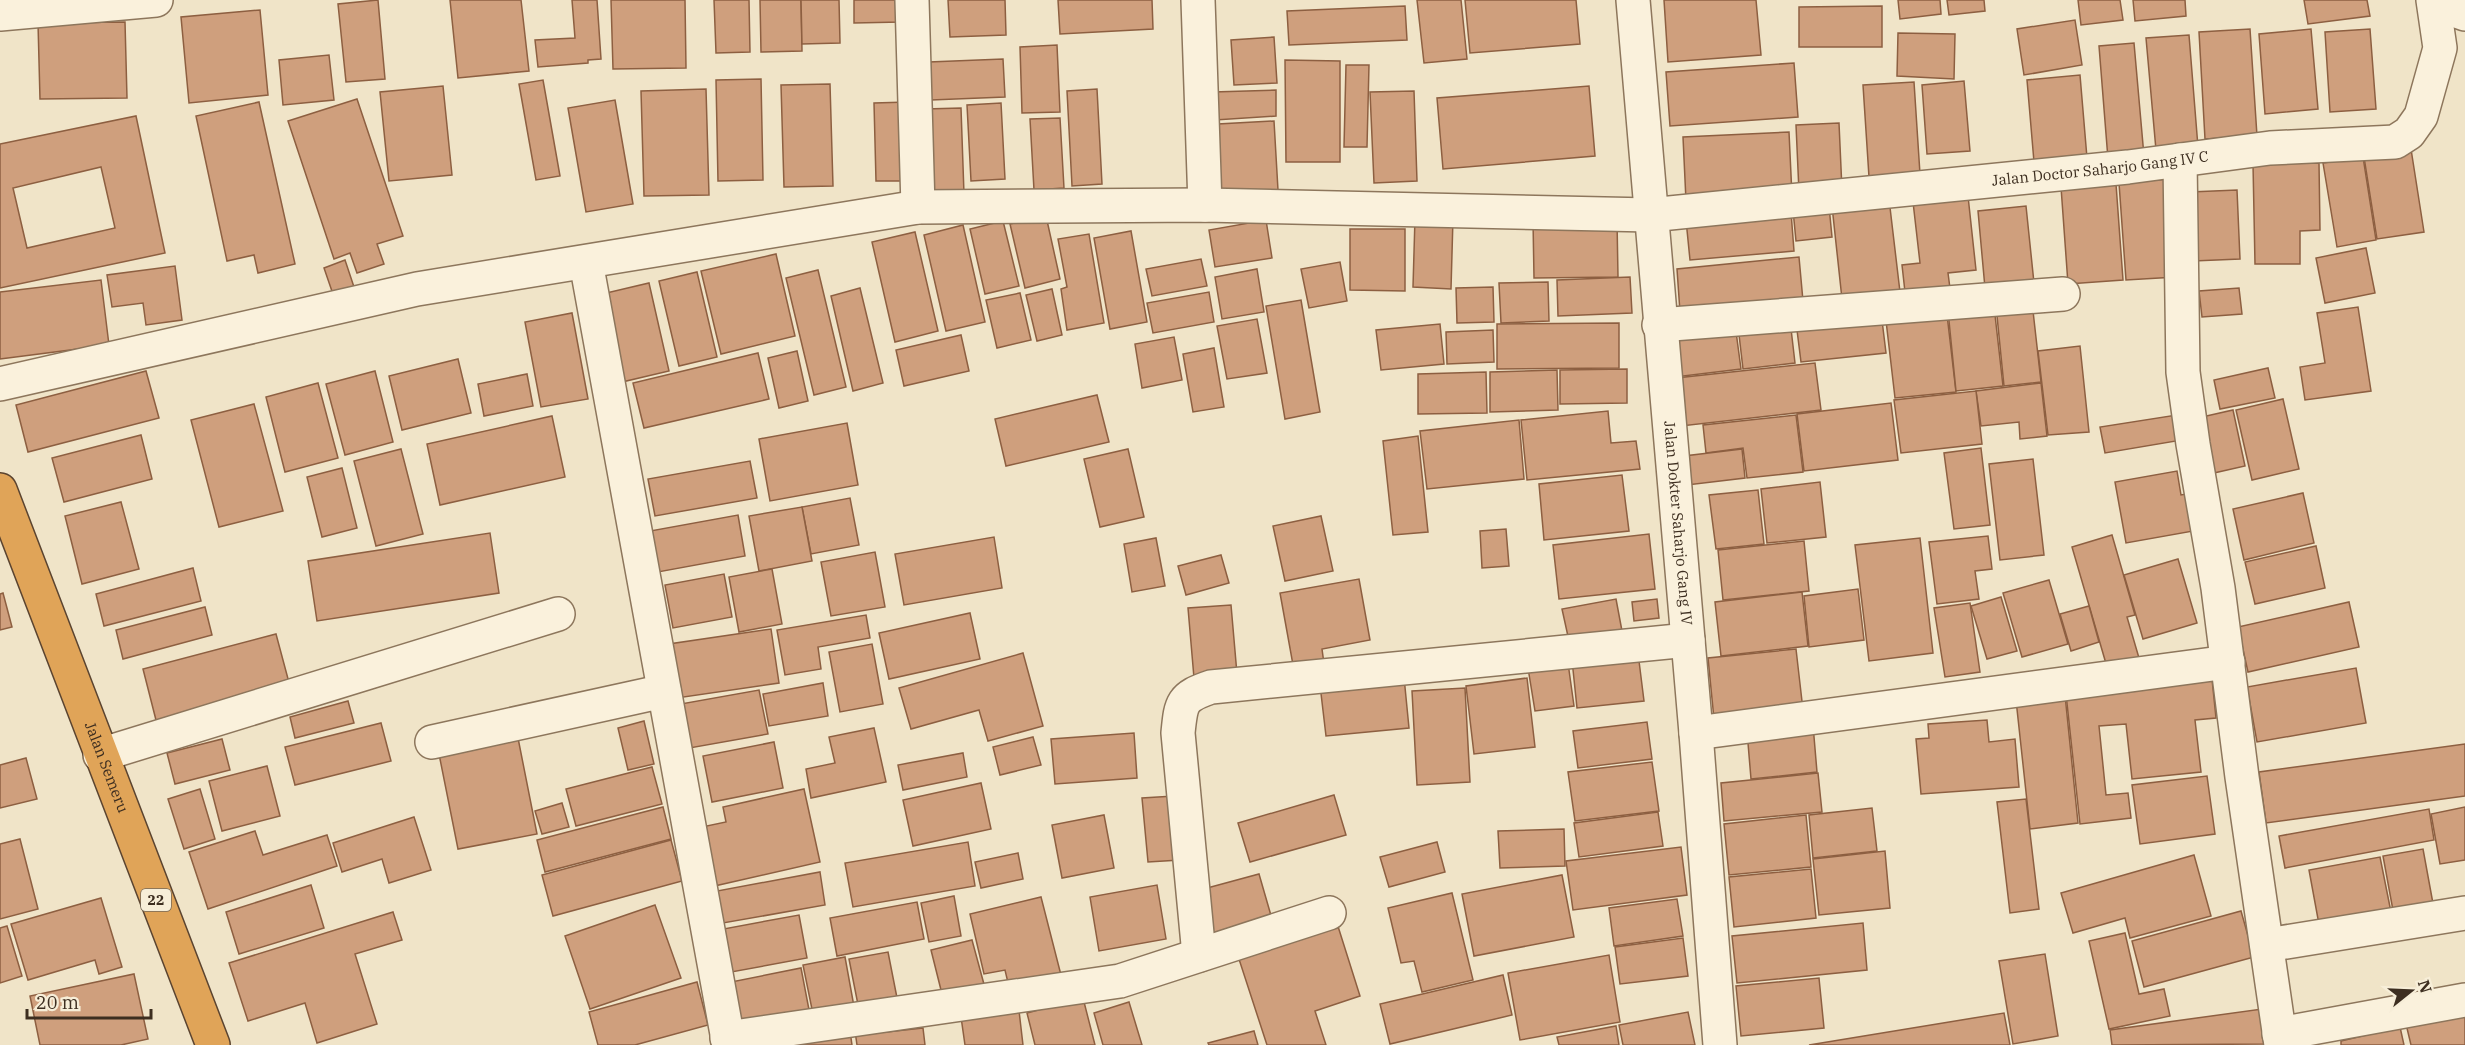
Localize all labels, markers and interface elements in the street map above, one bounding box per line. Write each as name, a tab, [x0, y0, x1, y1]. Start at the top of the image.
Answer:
street label: Jalan Doctor Saharjo Gang IV C	[1991, 146, 2210, 190]
street label: Jalan Dokter Saharjo Gang IV	[1660, 420, 1697, 626]
street label: Jalan Semeru	[81, 719, 133, 815]
road number: 22	[141, 889, 171, 911]
north arrow	[2381, 961, 2441, 1021]
text: N	[2414, 977, 2437, 995]
scale bar	[27, 982, 152, 1020]
text: 20 m	[36, 991, 79, 1014]

